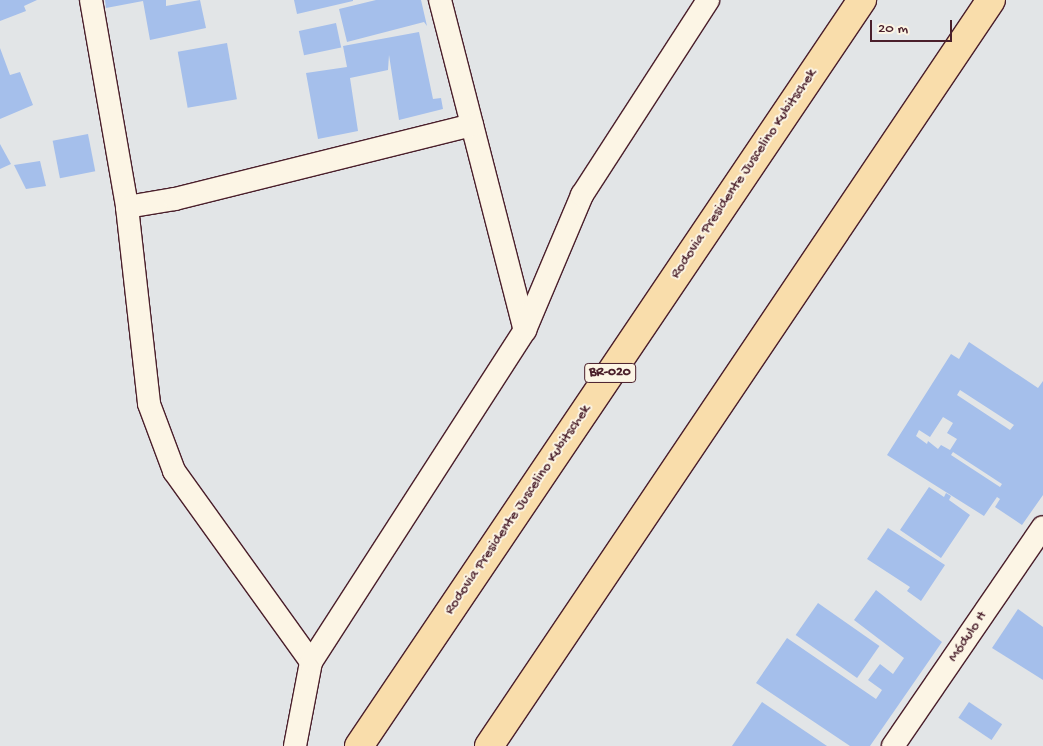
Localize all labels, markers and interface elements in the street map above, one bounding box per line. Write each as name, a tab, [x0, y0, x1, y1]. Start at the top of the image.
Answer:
scale bar	[873, 10, 956, 42]
text: 20 m	[878, 20, 908, 38]
street label: Rodovia Presidente Juscelino Kubitschek	[667, 66, 821, 282]
road number: BR-020	[584, 362, 636, 384]
street label: Rodovia Presidente Juscelino Kubitschek	[441, 402, 595, 618]
street label: Módulo H	[945, 608, 991, 666]

